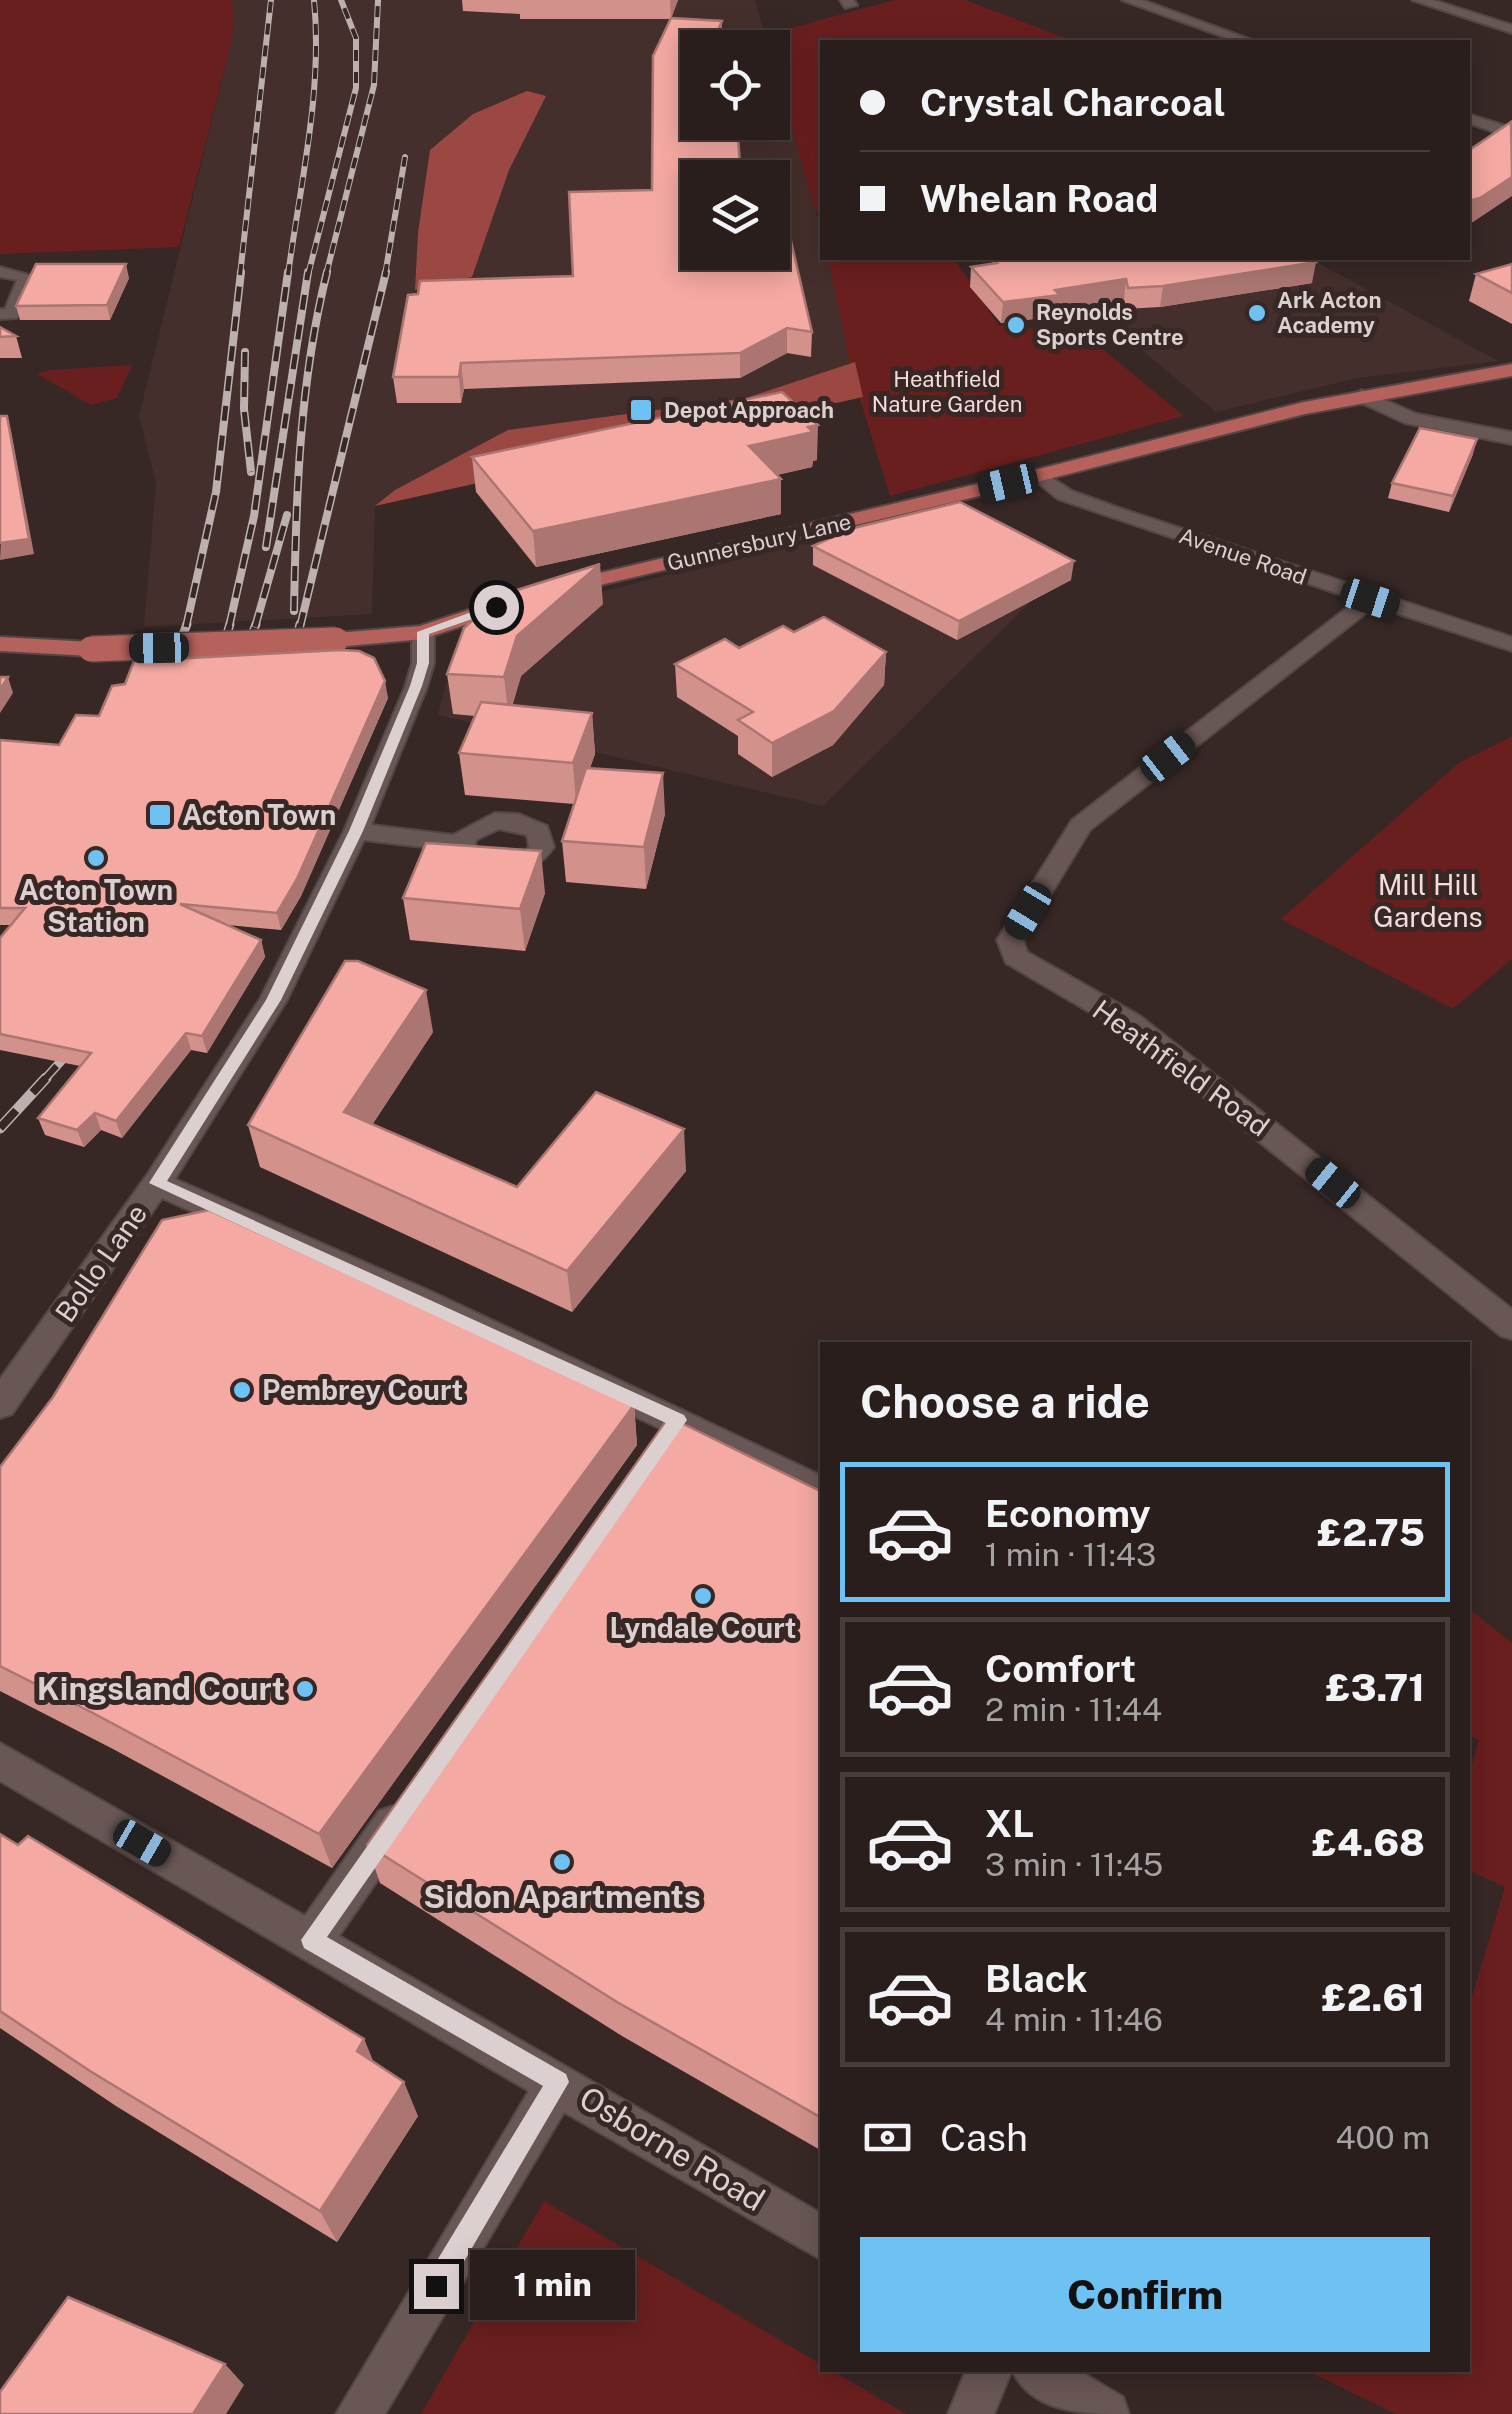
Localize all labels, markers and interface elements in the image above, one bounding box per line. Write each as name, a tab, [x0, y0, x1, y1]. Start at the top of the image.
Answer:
map controls	[680, 30, 790, 270]
button: locate	[680, 30, 790, 140]
text: Crystal Charcoal	[920, 80, 1226, 125]
button: layers	[680, 160, 790, 270]
text: Whelan Road	[920, 176, 1158, 221]
place label: Ark Acton Academy	[1277, 287, 1382, 338]
place label: Reynolds Sports Centre	[1036, 299, 1184, 350]
marker: Ark Acton Academy	[1246, 302, 1268, 324]
marker: Reynolds Sports Centre	[1005, 314, 1027, 336]
park label: Heathfield Nature Garden	[872, 366, 1022, 417]
marker: Depot Approach	[628, 397, 654, 423]
place label: Depot Approach	[664, 397, 834, 423]
car	[975, 462, 1041, 504]
street label: Gunnersbury Lane	[664, 508, 854, 576]
street label: Avenue Road	[1176, 522, 1310, 590]
car	[1337, 575, 1403, 623]
route start	[474, 585, 519, 630]
car	[129, 632, 189, 664]
car	[1135, 727, 1201, 787]
place label: Acton Town	[182, 798, 336, 831]
marker: Acton Town	[147, 802, 173, 828]
marker: Acton Town Station	[85, 847, 107, 869]
park label: Mill Hill Gardens	[1373, 868, 1483, 933]
place label: Acton Town Station	[19, 873, 173, 938]
car	[1000, 878, 1056, 944]
street label: Heathfield Road	[1087, 993, 1276, 1143]
car	[1300, 1152, 1366, 1214]
street label: Bollo Lane	[48, 1197, 153, 1328]
place label: Pembrey Court	[262, 1373, 463, 1406]
text: Choose a ride	[860, 1375, 1150, 1428]
marker: Pembrey Court	[231, 1379, 253, 1401]
icon: car	[865, 1487, 955, 1577]
text: Economy	[985, 1491, 1151, 1536]
text: £2.75	[1317, 1510, 1425, 1555]
text: 1 min · 11:43	[985, 1536, 1156, 1573]
marker: Lyndale Court	[692, 1585, 714, 1607]
place label: Lyndale Court	[610, 1611, 796, 1644]
icon: car	[865, 1642, 955, 1732]
text: Comfort	[985, 1646, 1136, 1691]
text: £3.71	[1325, 1665, 1425, 1710]
place label: Kingsland Court	[37, 1670, 285, 1707]
marker: Kingsland Court	[294, 1678, 316, 1700]
text: 2 min · 11:44	[985, 1691, 1162, 1728]
icon: car	[865, 1797, 955, 1887]
text: XL	[985, 1801, 1034, 1846]
car	[109, 1815, 175, 1871]
text: £4.68	[1312, 1820, 1425, 1865]
text: 3 min · 11:45	[985, 1846, 1163, 1883]
marker: Sidon Apartments	[551, 1851, 573, 1873]
place label: Sidon Apartments	[423, 1878, 701, 1915]
icon: car	[865, 1952, 955, 2042]
text: Black	[985, 1956, 1088, 2001]
text: £2.61	[1322, 1975, 1425, 2020]
text: 4 min · 11:46	[985, 2001, 1163, 2038]
street label: Osborne Road	[573, 2079, 771, 2218]
icon: cash	[860, 2110, 915, 2165]
text: Cash	[940, 2115, 1028, 2160]
text: 400 m	[1335, 2119, 1430, 2156]
button: Confirm	[860, 2237, 1430, 2352]
callout: 1 min	[471, 2251, 636, 2321]
route end	[414, 2264, 459, 2309]
text: 1 min	[513, 2266, 592, 2303]

